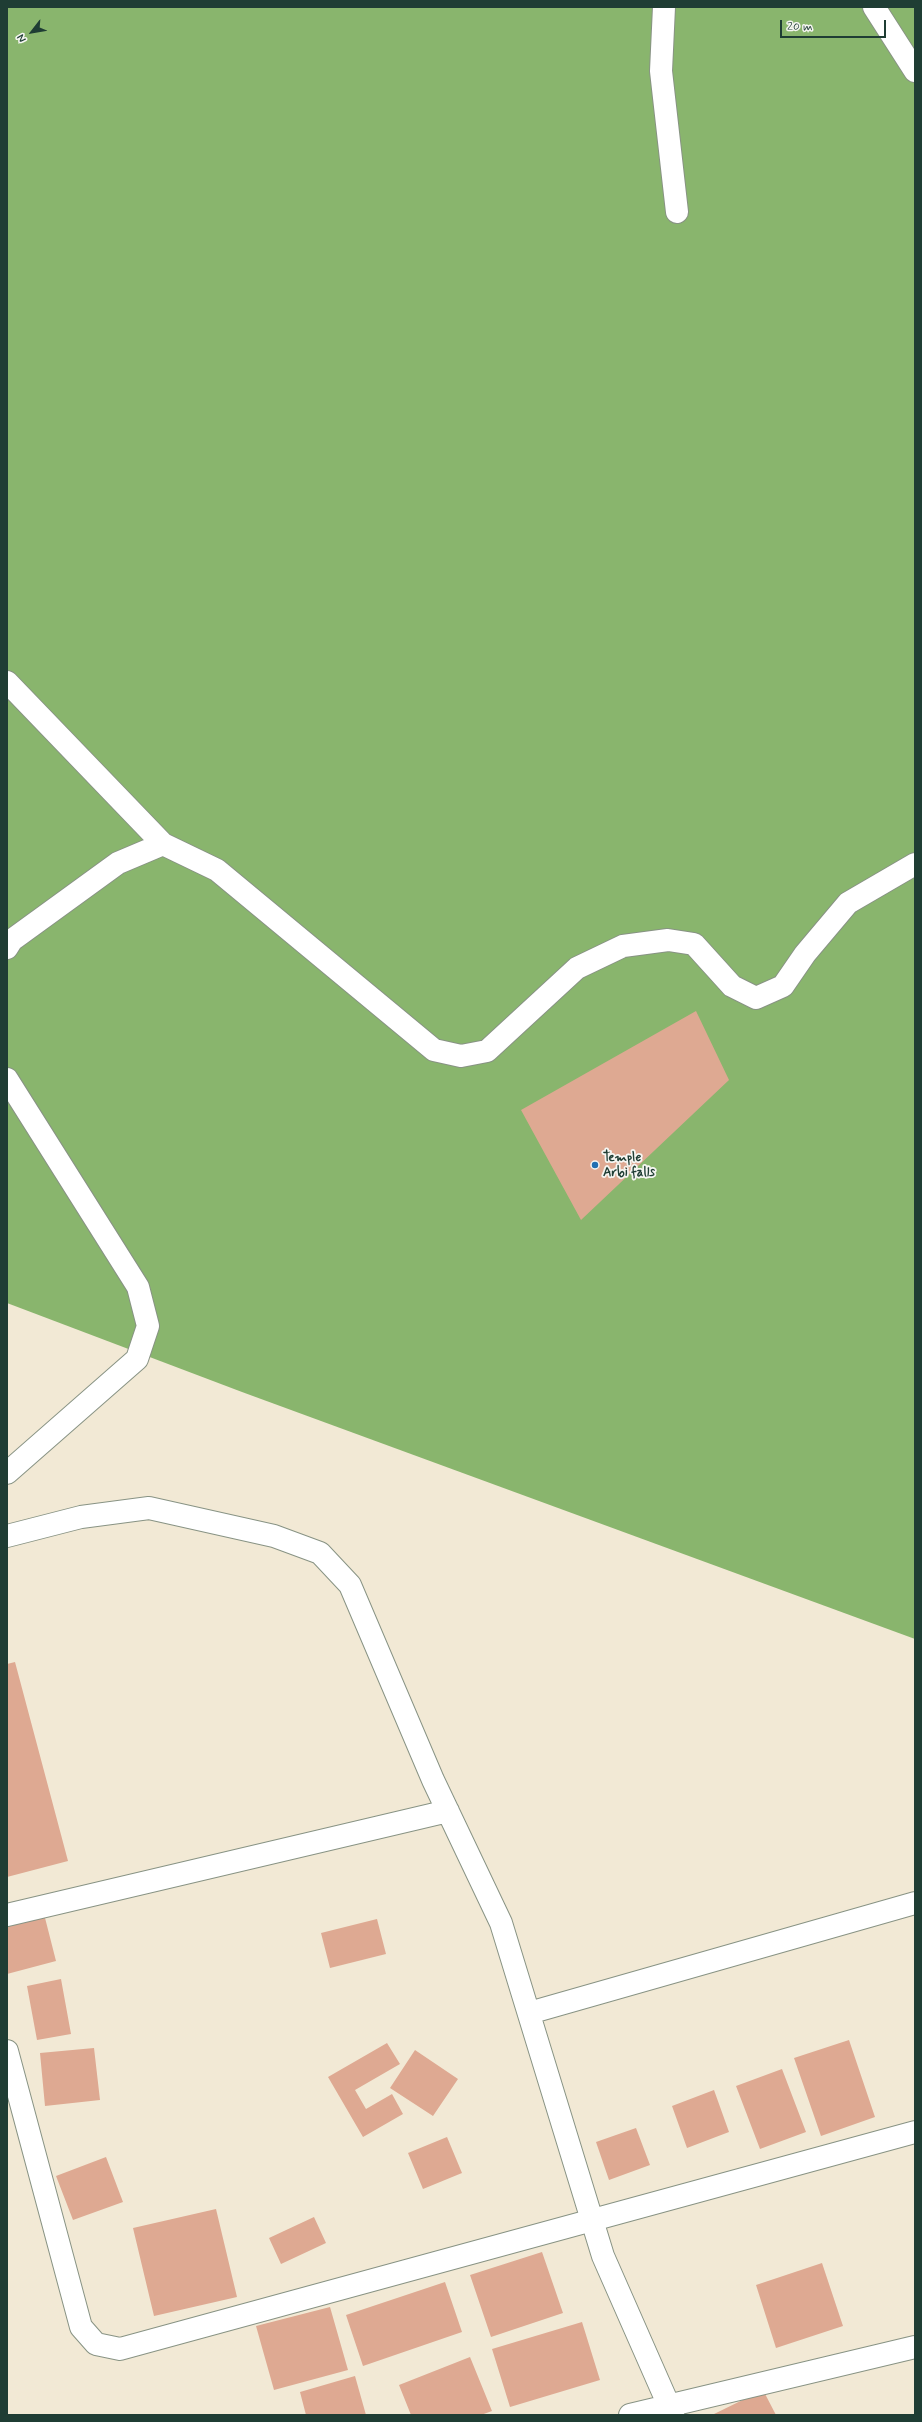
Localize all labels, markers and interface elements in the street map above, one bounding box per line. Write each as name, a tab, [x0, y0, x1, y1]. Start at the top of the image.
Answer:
north arrow	[12, 12, 52, 52]
scale bar	[782, 12, 888, 38]
text: 20 m	[787, 19, 813, 35]
text: N	[14, 31, 30, 45]
place label: Temple Arbi falls	[603, 1150, 655, 1181]
marker: Temple Arbi falls	[590, 1160, 600, 1170]

